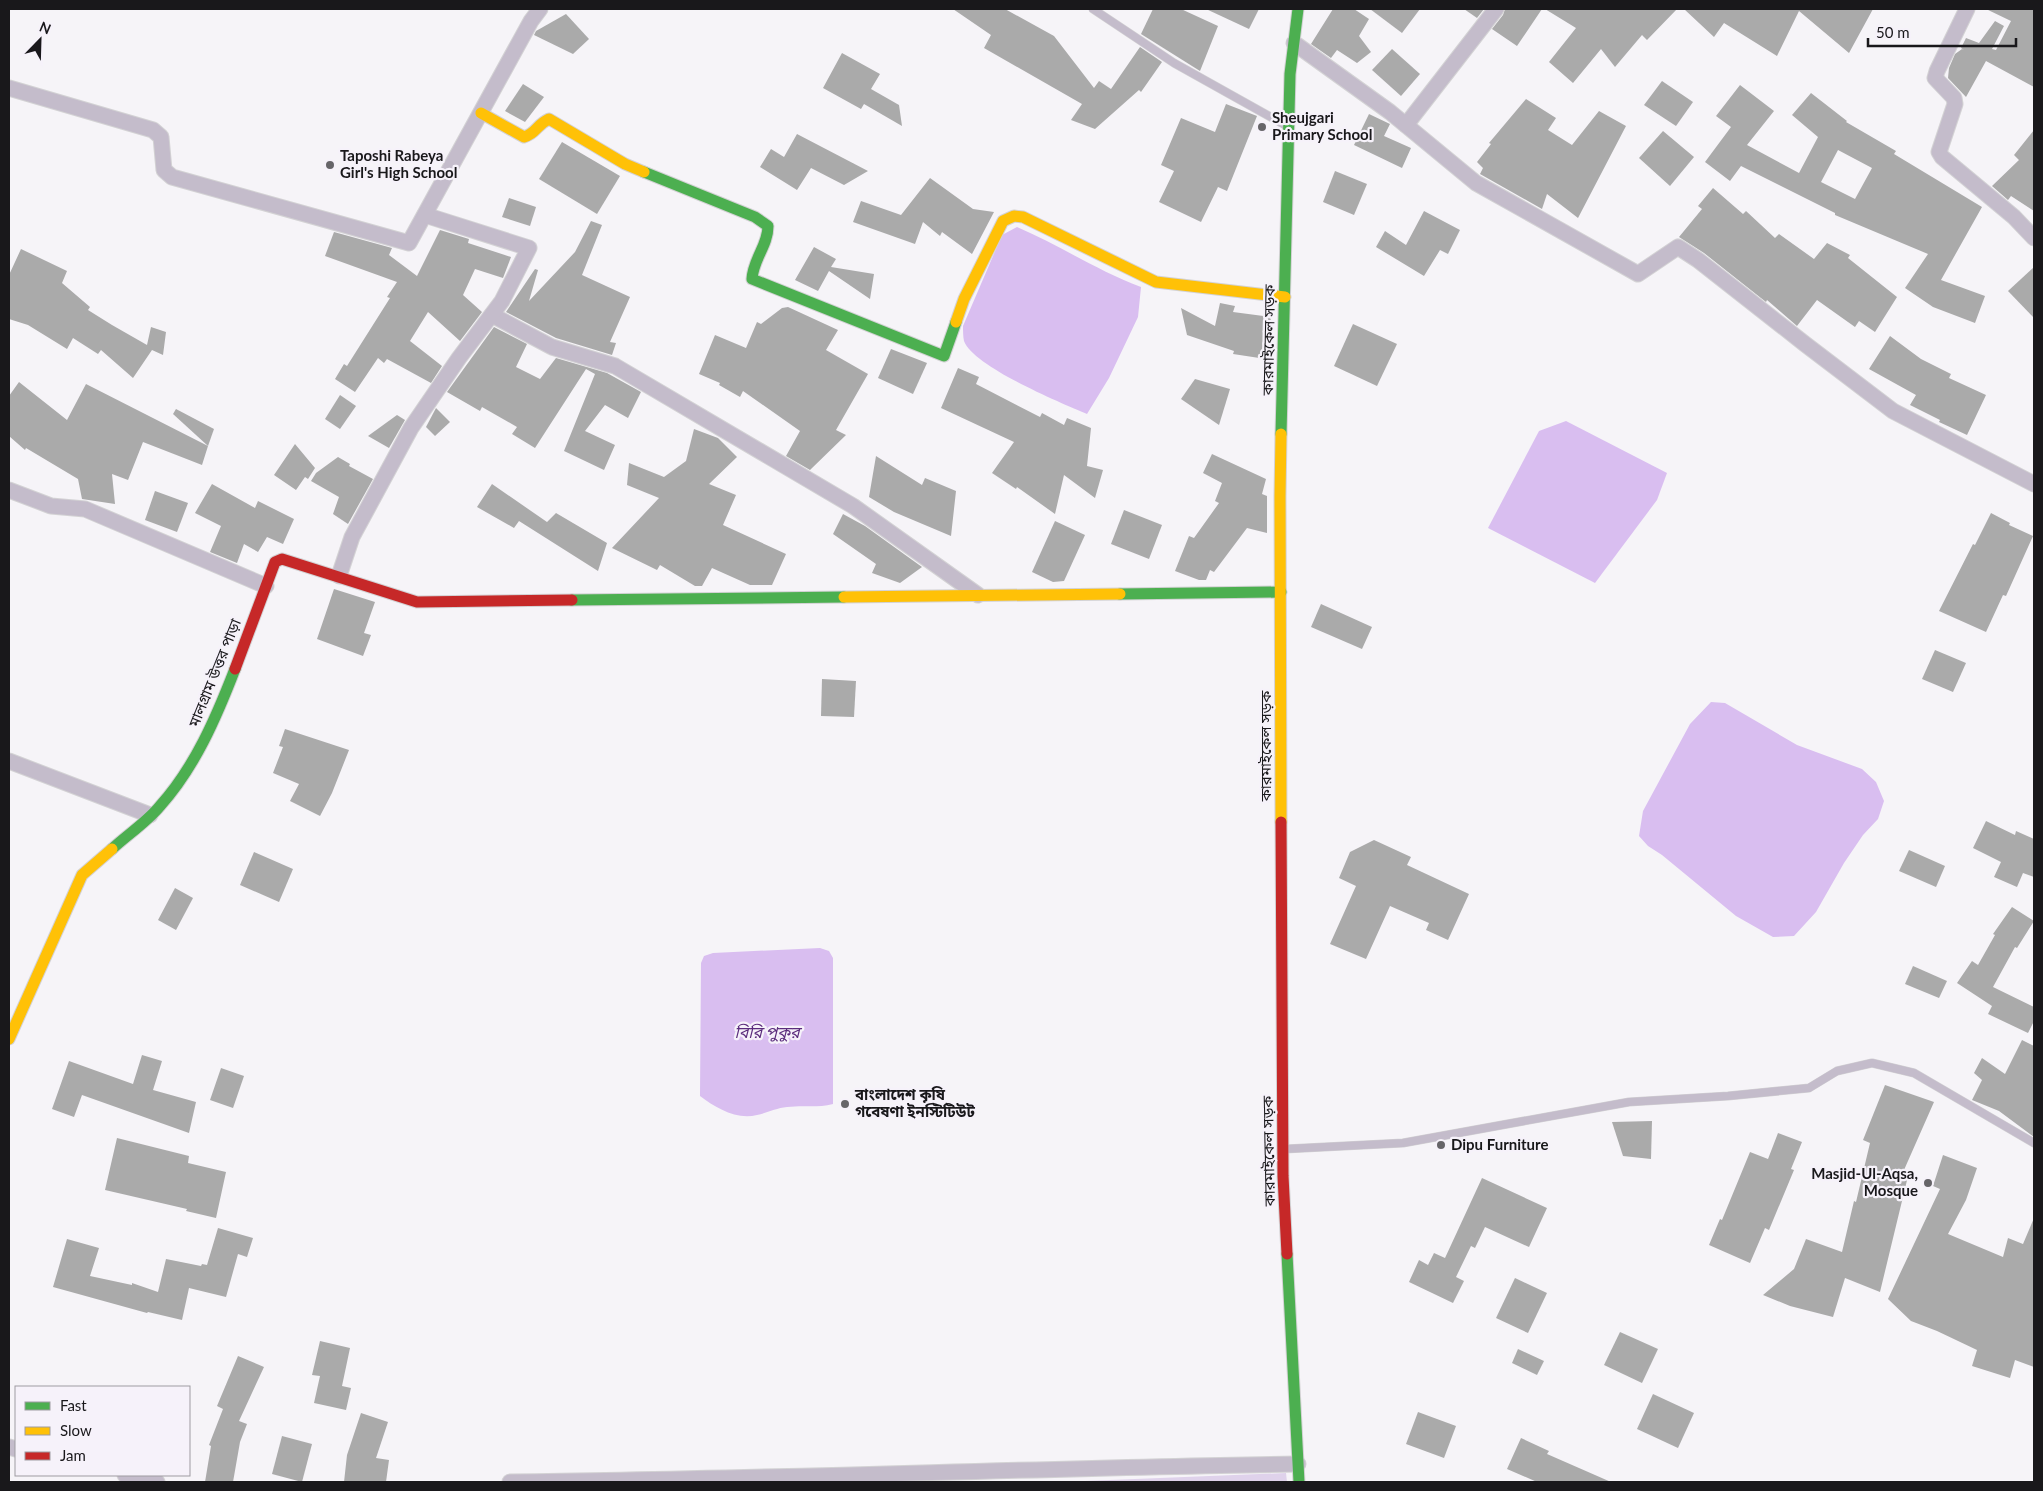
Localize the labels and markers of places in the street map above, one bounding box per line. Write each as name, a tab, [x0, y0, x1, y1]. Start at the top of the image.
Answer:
place label: Sheujgari Primary School	[1272, 108, 1372, 143]
marker: Sheujgari Primary School	[1256, 121, 1268, 133]
place label: Taposhi Rabeya Girl's High School	[340, 146, 457, 181]
marker: Taposhi Rabeya Girl's High School	[324, 159, 336, 171]
place label: বাংলাদেশ কৃষি গবেষণা ইনস্টিটিউট	[854, 1085, 975, 1120]
marker: বাংলাদেশ কৃষি গবেষণা ইনস্টিটিউট	[839, 1098, 851, 1110]
place label: Dipu Furniture	[1451, 1135, 1548, 1153]
marker: Dipu Furniture	[1435, 1139, 1447, 1151]
place label: Masjid-Ul-Aqsa, Mosque	[1811, 1164, 1918, 1199]
marker: Masjid-Ul-Aqsa, Mosque	[1922, 1177, 1934, 1189]

